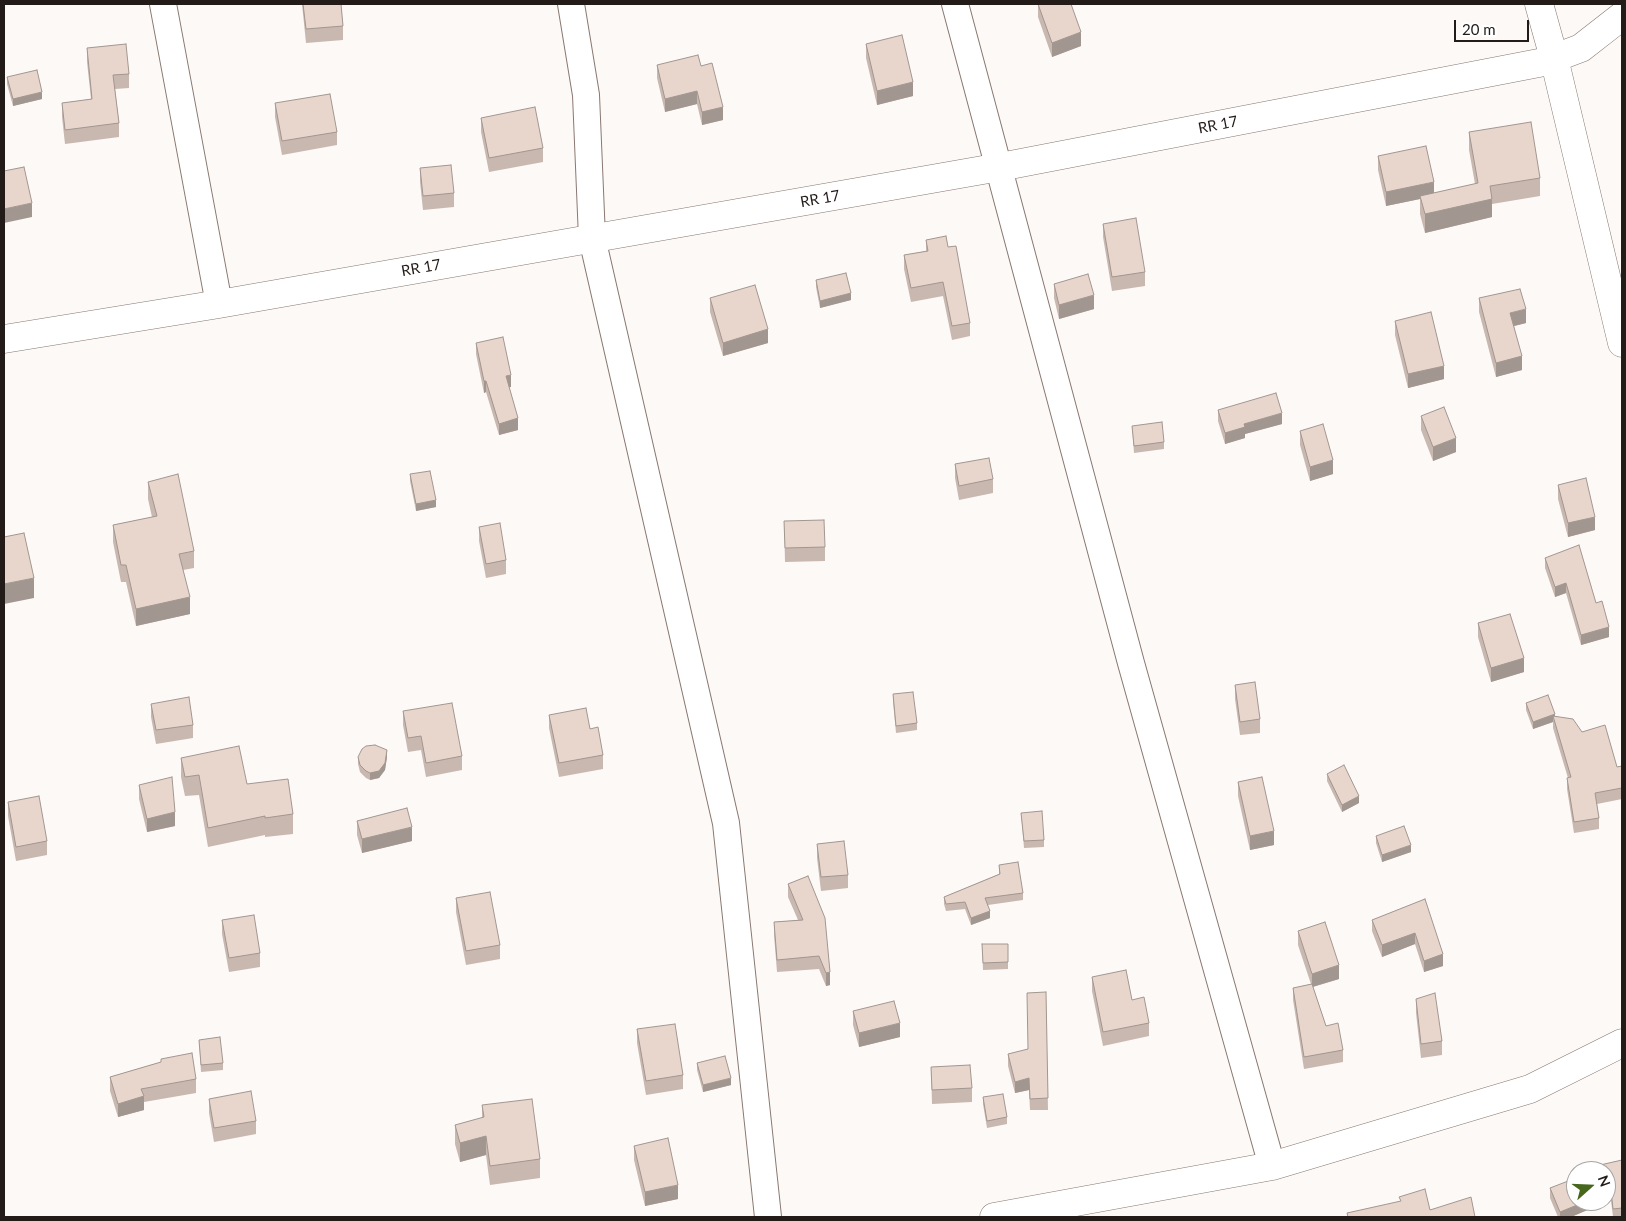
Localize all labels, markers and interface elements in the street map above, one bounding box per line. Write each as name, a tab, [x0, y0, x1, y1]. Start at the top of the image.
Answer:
scale bar	[1456, 10, 1531, 42]
text: 20 m	[1462, 20, 1496, 38]
street label: RR 17	[1197, 112, 1239, 138]
street label: RR 17	[799, 187, 841, 211]
street label: RR 17	[400, 256, 442, 280]
north arrow	[1566, 1161, 1616, 1211]
text: N	[1595, 1173, 1614, 1189]

